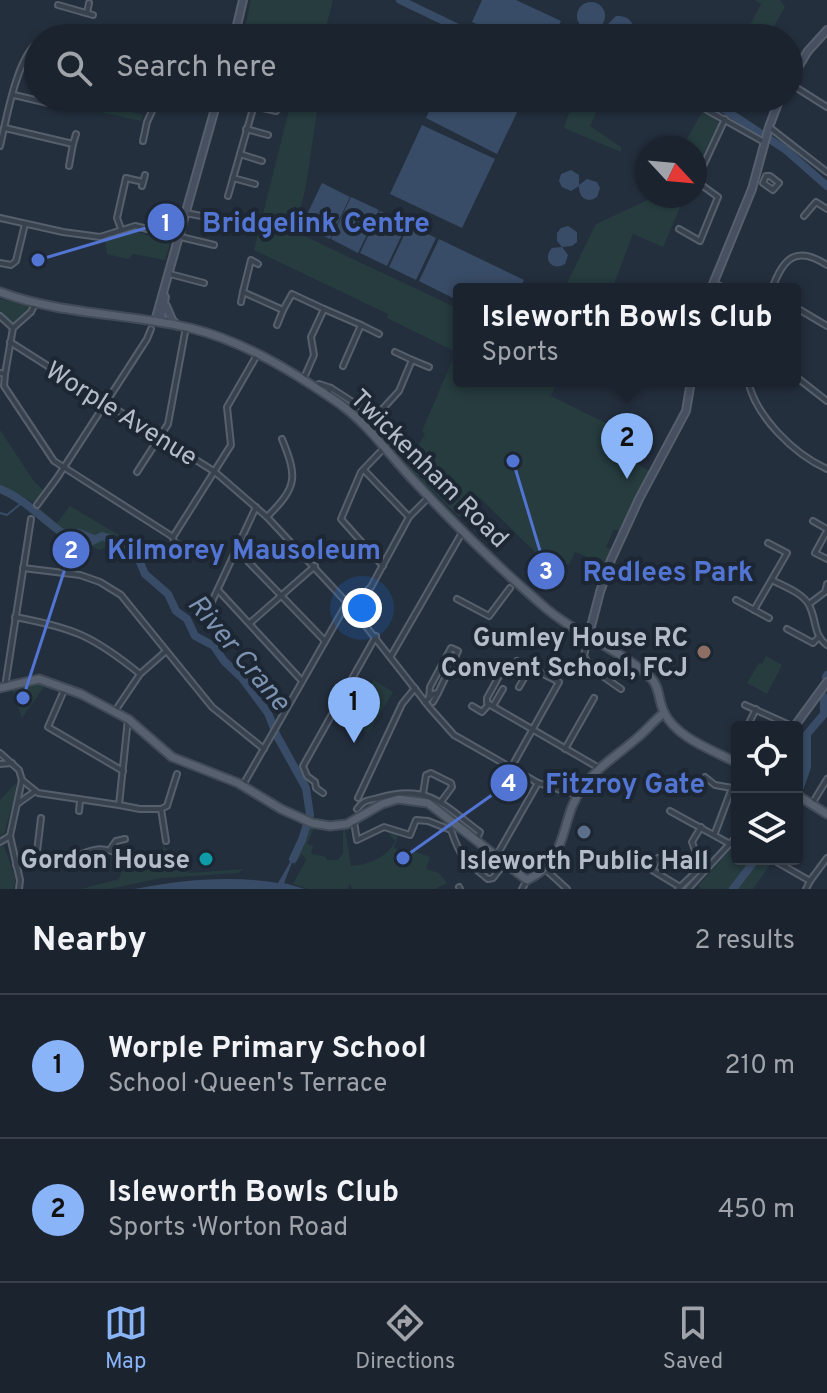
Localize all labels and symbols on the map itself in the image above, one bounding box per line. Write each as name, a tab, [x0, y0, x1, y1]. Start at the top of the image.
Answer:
north arrow	[635, 136, 707, 208]
callout: Bridgelink Centre	[146, 196, 446, 248]
text: Bridgelink Centre	[202, 207, 430, 243]
text: 1	[161, 210, 171, 240]
street label: Worple Avenue	[39, 355, 203, 475]
street label: Twickenham Road	[342, 383, 515, 556]
pin: 2	[601, 413, 653, 479]
callout: Kilmorey Mausoleum	[51, 524, 397, 576]
text: Kilmorey Mausoleum	[107, 534, 381, 570]
text: 2	[64, 537, 78, 567]
callout: Redlees Park	[526, 545, 770, 597]
text: Redlees Park	[582, 556, 754, 592]
text: 3	[539, 558, 553, 588]
water label: River Crane	[178, 588, 297, 720]
your location	[342, 588, 382, 628]
place label: Gumley House RC Convent School, FCJ	[441, 623, 688, 686]
marker: Gumley House RC Convent School, FCJ	[695, 643, 713, 661]
pin: 1	[328, 677, 380, 743]
callout: Fitzroy Gate	[489, 757, 721, 809]
text: Fitzroy Gate	[545, 768, 705, 804]
text: 4	[501, 770, 517, 800]
marker: Isleworth Public Hall	[575, 823, 593, 841]
place label: Gordon House	[20, 845, 190, 878]
place label: Isleworth Public Hall	[459, 846, 709, 879]
marker: Gordon House	[197, 850, 215, 868]

